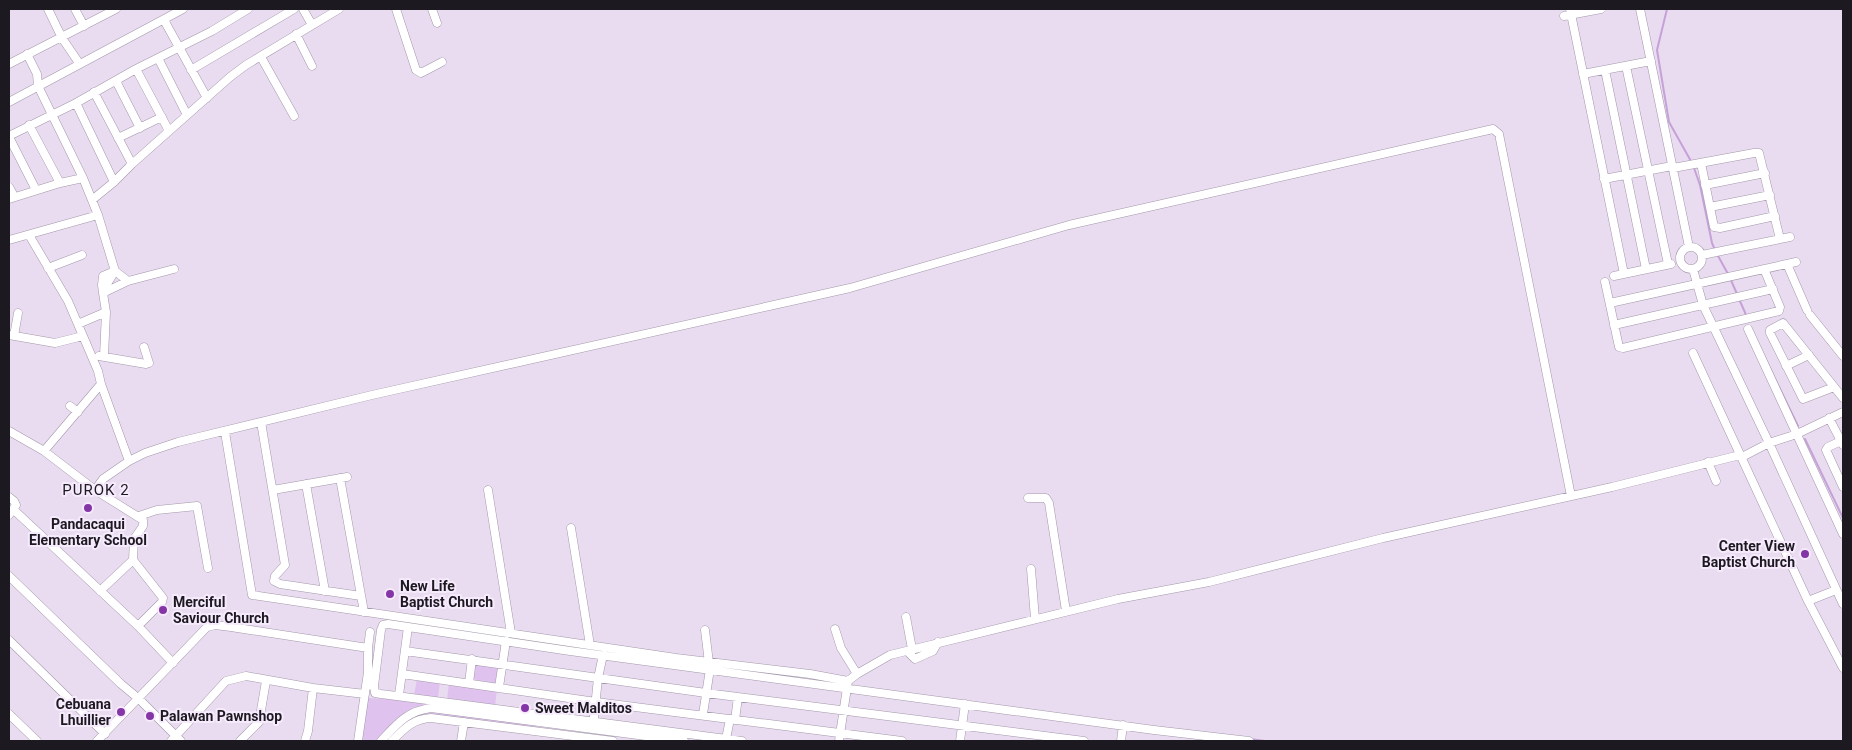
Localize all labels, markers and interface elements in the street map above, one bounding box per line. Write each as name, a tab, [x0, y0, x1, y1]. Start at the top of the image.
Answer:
district label: PUROK 2	[62, 481, 130, 499]
marker: Pandacaqui Elementary School	[82, 502, 94, 514]
place label: Pandacaqui Elementary School	[29, 516, 147, 548]
place label: Center View Baptist Church	[1702, 538, 1796, 570]
marker: Center View Baptist Church	[1799, 548, 1811, 560]
place label: New Life Baptist Church	[400, 578, 493, 610]
marker: New Life Baptist Church	[384, 588, 396, 600]
place label: Merciful Saviour Church	[173, 594, 269, 626]
marker: Merciful Saviour Church	[157, 604, 169, 616]
place label: Cebuana Lhuillier	[56, 696, 111, 728]
place label: Sweet Malditos	[535, 700, 632, 716]
marker: Sweet Malditos	[519, 702, 531, 714]
marker: Cebuana Lhuillier	[115, 706, 127, 718]
place label: Palawan Pawnshop	[160, 708, 282, 724]
marker: Palawan Pawnshop	[144, 710, 156, 722]

